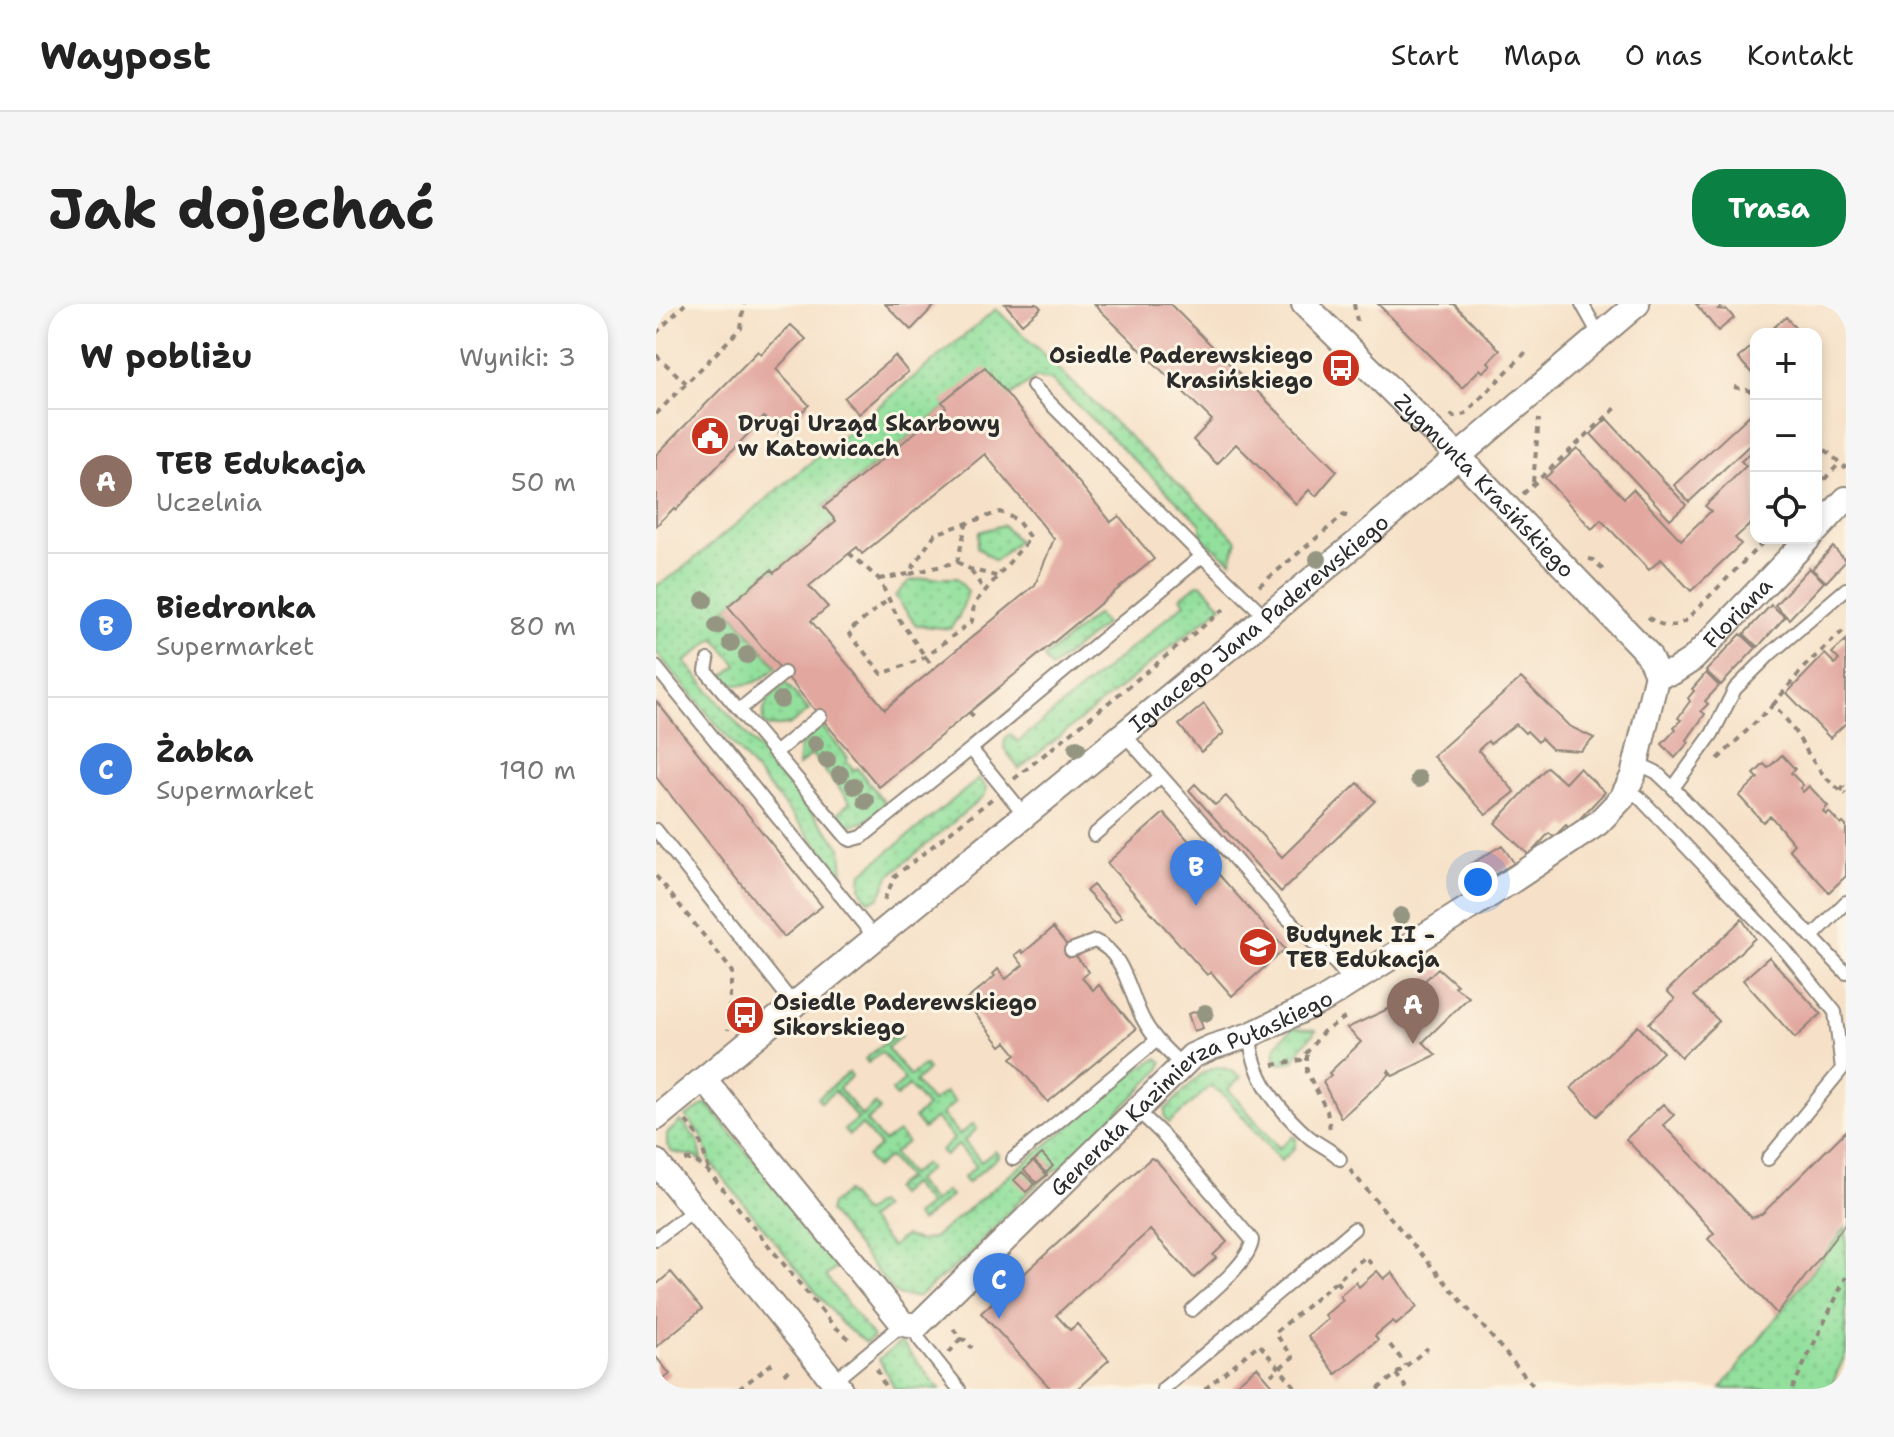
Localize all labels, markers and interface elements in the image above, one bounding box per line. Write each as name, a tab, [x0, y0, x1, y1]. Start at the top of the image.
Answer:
text: Waypost	[40, 30, 211, 81]
text: Start	[1391, 36, 1459, 74]
text: Mapa	[1503, 36, 1581, 74]
text: O nas	[1625, 36, 1703, 74]
text: Kontakt	[1747, 36, 1854, 74]
button: Trasa	[1692, 169, 1846, 247]
text: Jak dojechać	[48, 171, 435, 246]
map controls	[1750, 328, 1822, 544]
button: +	[1750, 328, 1822, 400]
text: W pobliżu	[80, 333, 253, 379]
text: Wyniki: 3	[459, 339, 576, 374]
place label: Osiedle Paderewskiego Krasińskiego	[1049, 341, 1313, 395]
bus stop icon: Osiedle Paderewskiego Krasińskiego	[1320, 347, 1362, 389]
street label: Zygmunta Krasińskiego	[1388, 387, 1581, 584]
button: −	[1750, 400, 1822, 472]
place label: Drugi Urząd Skarbowy w Katowicach	[738, 409, 1000, 463]
public building icon: Drugi Urząd Skarbowy w Katowicach	[689, 415, 731, 457]
text: TEB Edukacja	[156, 443, 365, 484]
text: A	[96, 464, 116, 499]
text: 50 m	[511, 464, 576, 499]
button: locate	[1750, 472, 1822, 544]
text: Uczelnia	[156, 484, 262, 519]
street label: Ignacego Jana Paderewskiego	[1123, 507, 1395, 738]
street label: Floriana	[1697, 571, 1778, 654]
text: Biedronka	[156, 587, 316, 628]
text: B	[98, 608, 114, 643]
text: 80 m	[509, 608, 576, 643]
text: Supermarket	[156, 628, 314, 663]
text: Żabka	[156, 731, 254, 772]
text: C	[98, 752, 114, 787]
text: 190 m	[499, 752, 576, 787]
text: Supermarket	[156, 772, 314, 807]
pin: B	[1170, 840, 1222, 906]
your location	[1458, 862, 1498, 902]
place label: Budynek II - TEB Edukacja	[1286, 920, 1440, 974]
school or university icon: Budynek II - TEB Edukacja	[1237, 926, 1279, 968]
pin: A	[1387, 978, 1439, 1044]
street label: Generała Kazimierza Pułaskiego	[1043, 983, 1337, 1202]
place label: Osiedle Paderewskiego Sikorskiego	[773, 988, 1037, 1042]
bus stop icon: Osiedle Paderewskiego Sikorskiego	[724, 994, 766, 1036]
pin: C	[973, 1253, 1025, 1319]

